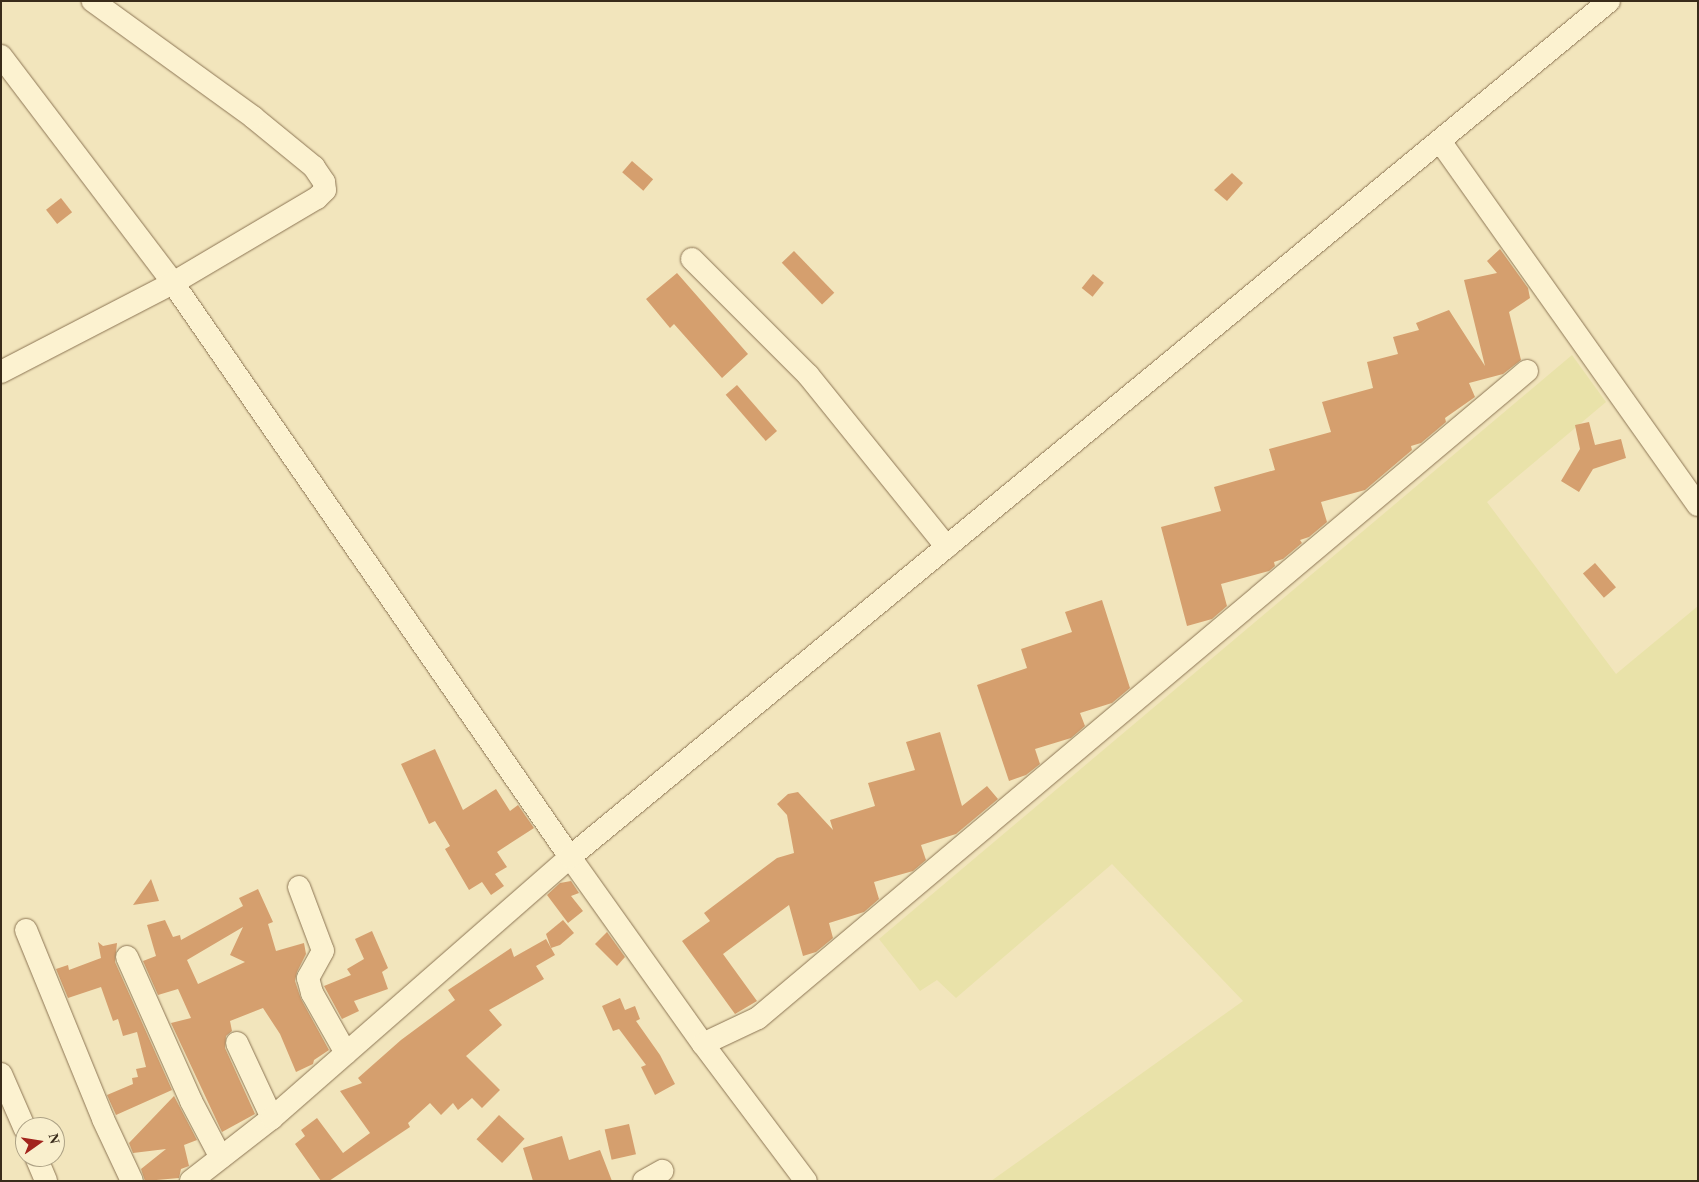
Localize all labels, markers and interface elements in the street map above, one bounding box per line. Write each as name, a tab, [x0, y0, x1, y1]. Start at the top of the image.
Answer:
north arrow	[15, 1117, 65, 1167]
text: N	[46, 1132, 63, 1145]

